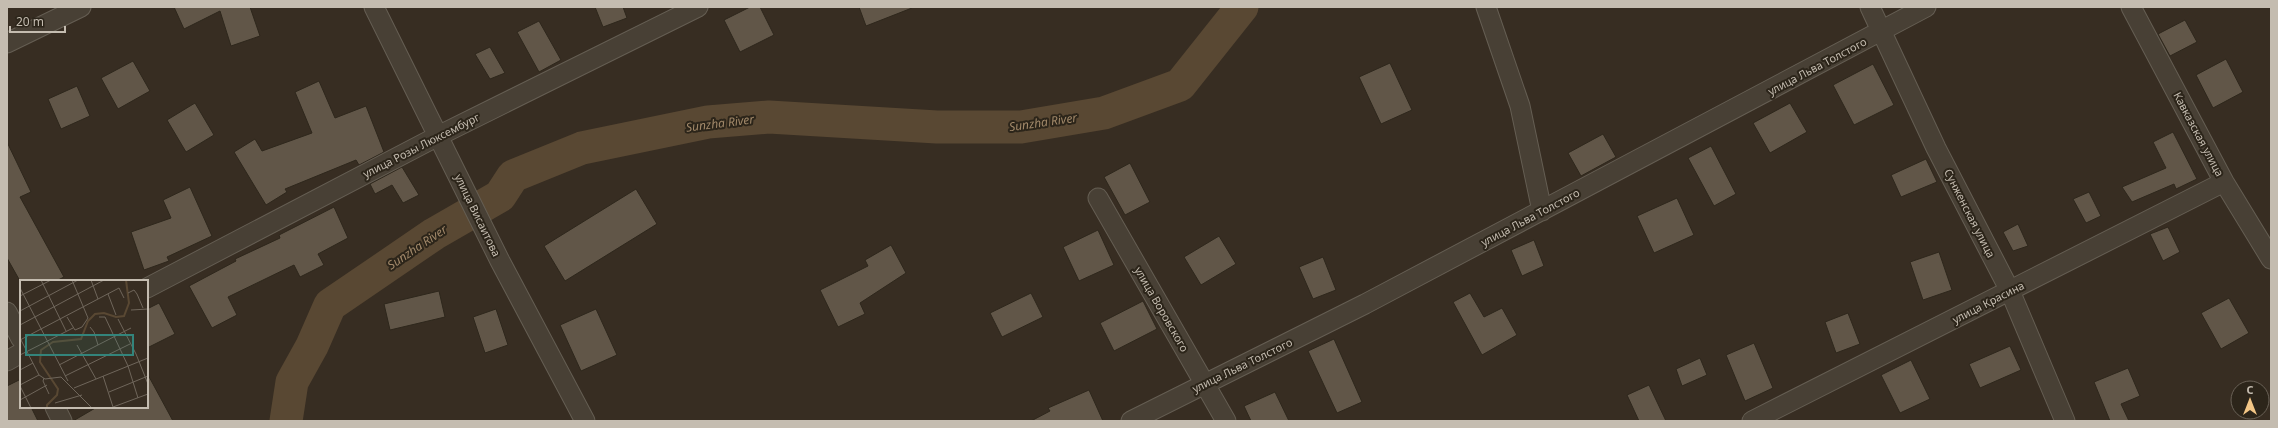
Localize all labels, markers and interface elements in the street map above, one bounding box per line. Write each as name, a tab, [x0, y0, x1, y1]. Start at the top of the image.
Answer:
scale bar	[10, 8, 65, 34]
text: 20 m	[16, 13, 44, 30]
street label: улица Льва Толстого	[1765, 34, 1869, 98]
street label: Кавказская улица	[2170, 89, 2228, 179]
street label: улица Розы Люксембург	[360, 109, 482, 181]
water label: Sunzha River	[1008, 109, 1079, 135]
water label: Sunzha River	[685, 110, 756, 136]
street label: Сунженская улица	[1941, 166, 1999, 260]
street label: улица Висаитова	[451, 171, 505, 259]
street label: улица Льва Толстого	[1478, 185, 1582, 249]
water label: Sunzha River	[384, 220, 451, 273]
street label: улица Воровского	[1132, 264, 1192, 354]
street label: улица Красина	[1949, 277, 2027, 327]
inset map	[20, 280, 148, 408]
street label: улица Льва Толстого	[1189, 334, 1295, 396]
north arrow	[2230, 380, 2270, 420]
text: С	[2246, 382, 2254, 397]

